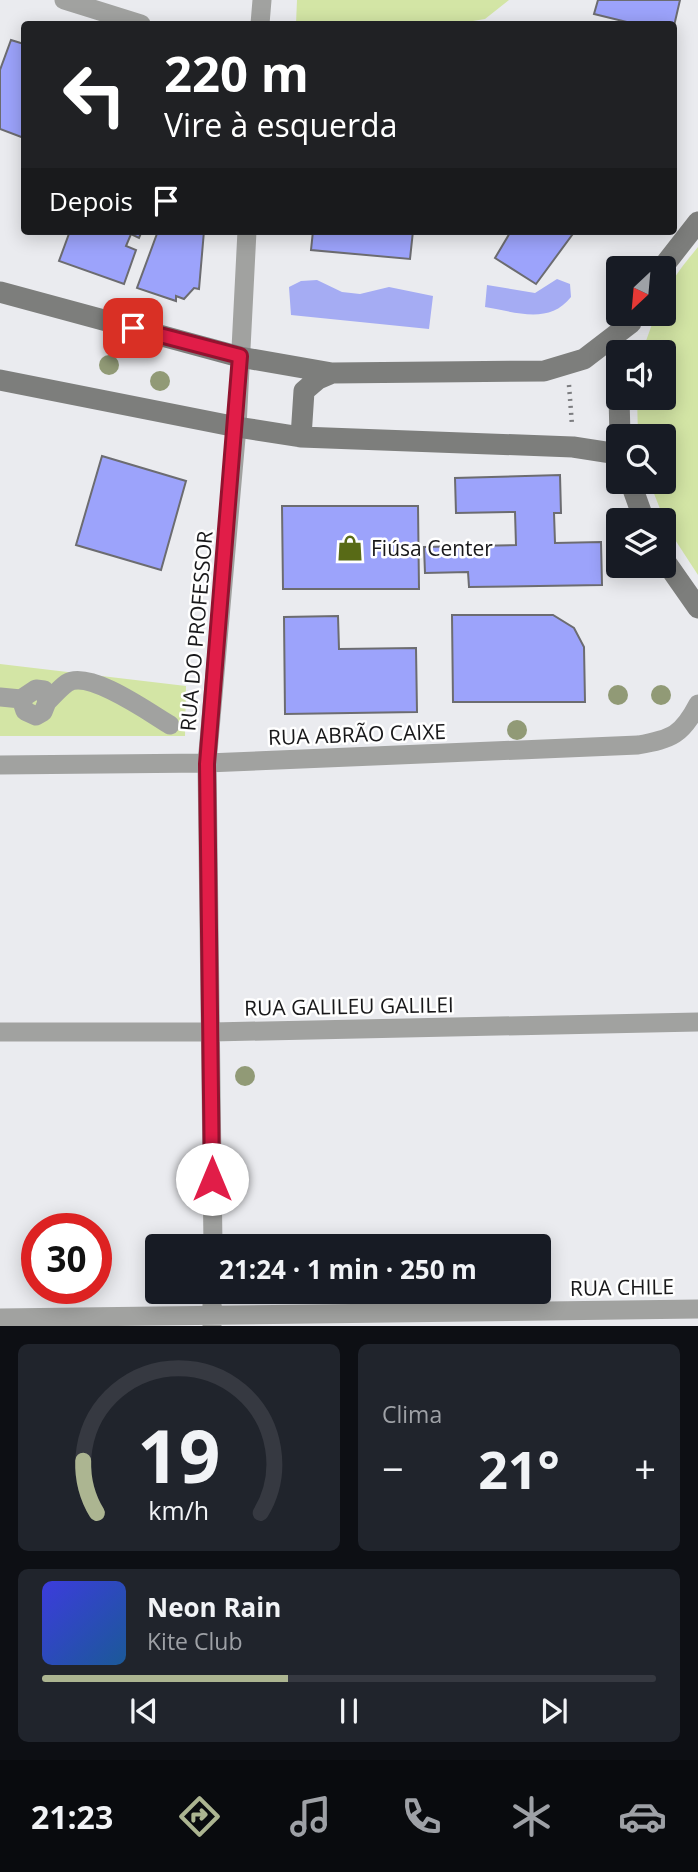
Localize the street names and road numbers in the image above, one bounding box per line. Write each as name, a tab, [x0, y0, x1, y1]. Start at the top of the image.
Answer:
street label: RUA DO PROFESSOR	[173, 530, 219, 732]
street label: RUA ABRÃO CAIXE	[268, 717, 446, 751]
street label: RUA GALILEU GALILEI	[244, 990, 454, 1022]
street label: RUA CHILE	[570, 1272, 674, 1302]

